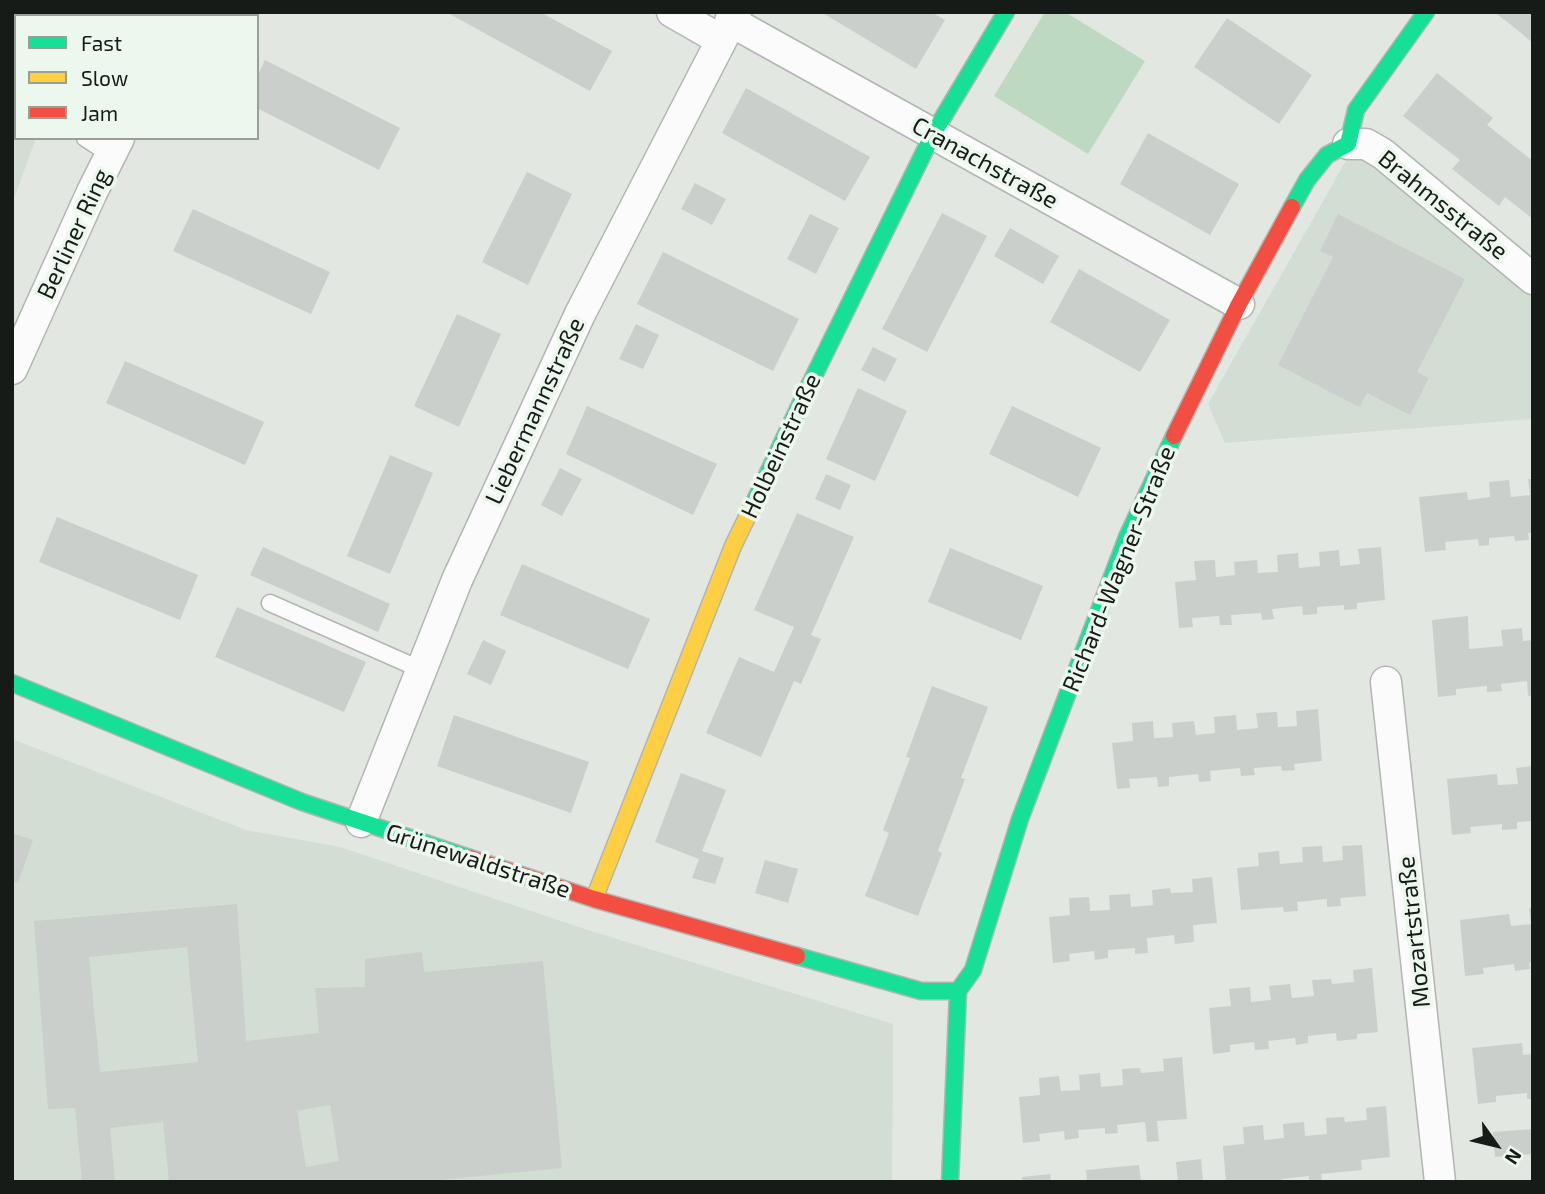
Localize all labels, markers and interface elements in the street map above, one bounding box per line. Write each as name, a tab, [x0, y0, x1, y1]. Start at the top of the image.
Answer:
legend	[14, 14, 259, 140]
text: Fast	[81, 30, 122, 55]
text: Slow	[81, 65, 128, 90]
text: Jam	[81, 100, 118, 125]
street label: Cranachstraße	[907, 111, 1063, 215]
street label: Brahmsstraße	[1373, 144, 1513, 266]
street label: Berliner Ring	[31, 164, 117, 304]
street label: Liebermannstraße	[479, 313, 591, 509]
street label: Holbeinstraße	[735, 369, 827, 523]
street label: Richard-Wagner-Straße	[1056, 442, 1182, 696]
street label: Grünewaldstraße	[382, 818, 574, 904]
street label: Mozartstraße	[1392, 855, 1436, 1009]
north arrow	[1461, 1110, 1531, 1180]
text: N	[1500, 1145, 1527, 1169]

